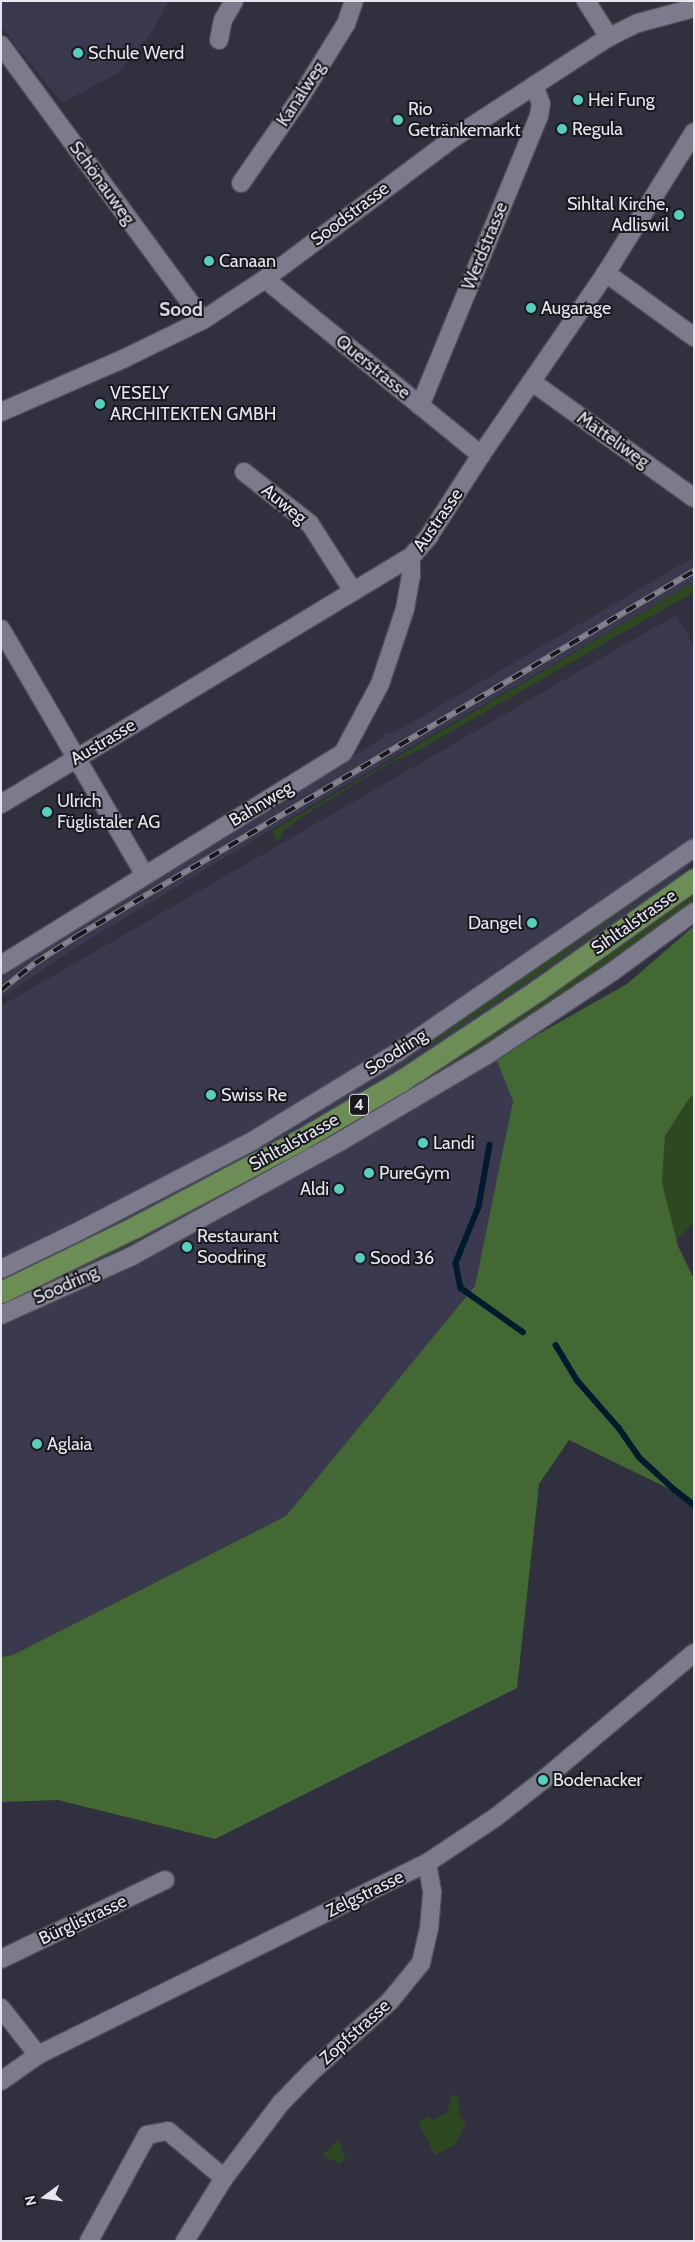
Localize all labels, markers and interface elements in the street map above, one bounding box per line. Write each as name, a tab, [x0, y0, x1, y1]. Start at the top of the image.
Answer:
place label: Schule Werd	[88, 42, 184, 64]
marker: Schule Werd	[72, 47, 84, 59]
street label: Kanalweg	[272, 58, 330, 130]
place label: Hei Fung	[588, 89, 655, 111]
marker: Hei Fung	[572, 94, 584, 106]
place label: Rio Getränkemarkt	[408, 99, 521, 142]
marker: Rio Getränkemarkt	[392, 114, 404, 126]
place label: Regula	[572, 118, 623, 140]
marker: Regula	[556, 123, 568, 135]
street label: Schönauweg	[65, 137, 139, 229]
street label: Soodstrasse	[307, 178, 393, 250]
place label: Sihltal Kirche, Adliswil	[567, 194, 669, 236]
street label: Werdstrasse	[458, 199, 512, 293]
marker: Sihltal Kirche, Adliswil	[673, 209, 685, 221]
place label: Canaan	[219, 250, 276, 272]
marker: Canaan	[203, 255, 215, 267]
place label: Augarage	[541, 297, 611, 319]
district label: Sood	[159, 299, 203, 321]
marker: Augarage	[525, 302, 537, 314]
street label: Querstrasse	[331, 330, 415, 404]
place label: VESELY ARCHITEKTEN GMBH	[110, 383, 276, 426]
marker: VESELY ARCHITEKTEN GMBH	[94, 398, 106, 410]
street label: Mätteliweg	[573, 407, 653, 473]
street label: Auweg	[257, 479, 311, 529]
street label: Austrasse	[408, 484, 468, 556]
street label: Austrasse	[67, 714, 139, 770]
street label: Bahnweg	[225, 777, 297, 831]
place label: Ulrich Füglistaler AG	[57, 791, 160, 834]
marker: Ulrich Füglistaler AG	[41, 806, 53, 818]
street label: Sihltalstrasse	[587, 885, 681, 959]
place label: Dangel	[468, 912, 522, 934]
marker: Dangel	[526, 917, 538, 929]
street label: Soodring	[361, 1024, 431, 1080]
place label: Swiss Re	[221, 1084, 287, 1106]
marker: Swiss Re	[205, 1089, 217, 1101]
road number: 4	[349, 1092, 369, 1118]
street label: Sihltalstrasse	[246, 1109, 342, 1175]
place label: Landi	[433, 1132, 475, 1154]
marker: Landi	[417, 1137, 429, 1149]
place label: PureGym	[379, 1162, 450, 1184]
marker: PureGym	[363, 1167, 375, 1179]
place label: Aldi	[300, 1178, 329, 1200]
marker: Aldi	[333, 1183, 345, 1195]
place label: Restaurant Soodring	[197, 1226, 279, 1268]
marker: Restaurant Soodring	[181, 1241, 193, 1253]
place label: Sood 36	[370, 1247, 434, 1269]
marker: Sood 36	[354, 1252, 366, 1264]
street label: Soodring	[30, 1261, 102, 1309]
place label: Aglaia	[47, 1433, 92, 1455]
marker: Aglaia	[31, 1438, 43, 1450]
place label: Bodenacker	[553, 1769, 642, 1791]
marker: Bodenacker	[537, 1774, 549, 1786]
street label: Zelgstrasse	[323, 1866, 407, 1922]
street label: Bürglistrasse	[36, 1890, 130, 1950]
street label: Zopfstrasse	[315, 1995, 395, 2069]
north arrow	[20, 2172, 70, 2222]
text: N	[21, 2194, 40, 2208]

